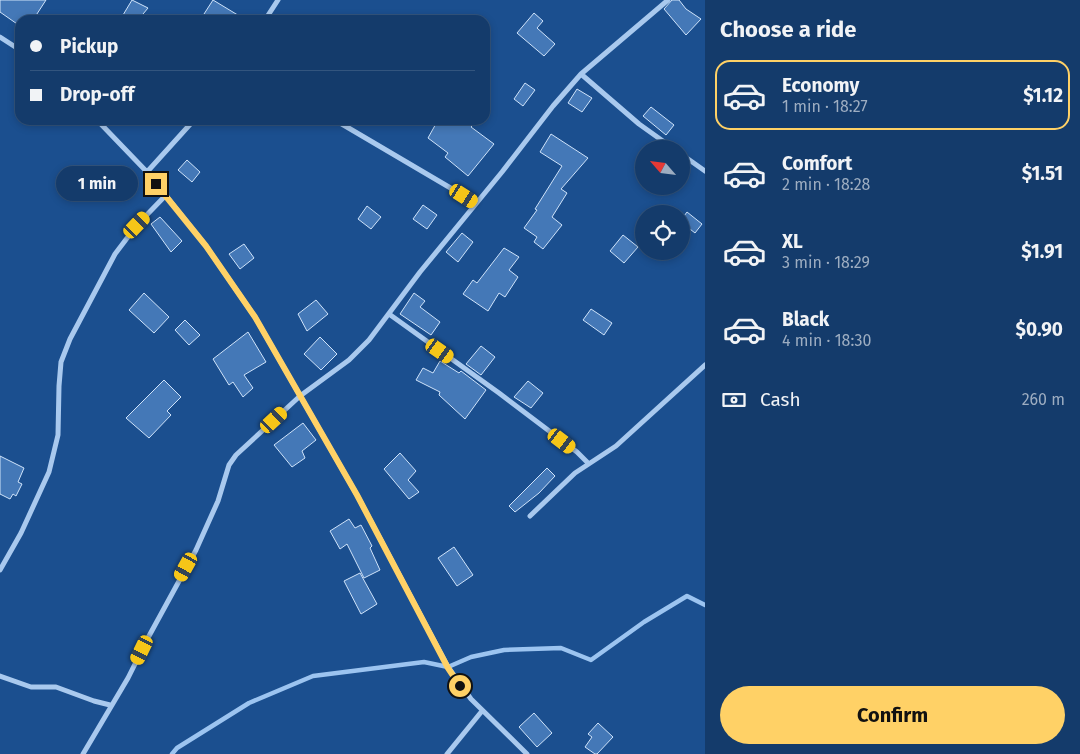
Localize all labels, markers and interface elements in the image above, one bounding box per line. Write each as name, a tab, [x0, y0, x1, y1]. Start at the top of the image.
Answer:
text: Choose a ride	[720, 16, 856, 43]
text: Pickup	[60, 35, 118, 58]
icon: car	[722, 73, 767, 118]
text: Economy	[782, 74, 859, 97]
text: Drop-off	[60, 83, 134, 106]
text: $1.12	[1023, 84, 1063, 107]
text: 1 min · 18:27	[782, 97, 868, 116]
north arrow	[635, 140, 690, 195]
map controls	[635, 140, 690, 260]
icon: car	[722, 151, 767, 196]
text: Comfort	[782, 152, 852, 175]
text: $1.51	[1022, 162, 1063, 185]
callout: 1 min	[56, 166, 138, 202]
route end	[145, 173, 167, 195]
text: 1 min	[78, 174, 116, 193]
text: 2 min · 18:28	[782, 175, 870, 194]
car	[447, 182, 480, 210]
button: locate	[635, 205, 690, 260]
car	[121, 209, 152, 241]
icon: car	[722, 229, 767, 274]
text: XL	[782, 230, 803, 253]
text: $1.91	[1021, 240, 1063, 263]
text: 3 min · 18:29	[782, 253, 870, 272]
icon: car	[722, 307, 767, 352]
text: Black	[782, 308, 829, 331]
text: $0.90	[1016, 318, 1063, 341]
text: 4 min · 18:30	[782, 331, 871, 350]
car	[423, 336, 456, 366]
icon: cash	[720, 386, 748, 414]
text: Cash	[760, 388, 801, 411]
text: 260 m	[1022, 390, 1065, 409]
car	[257, 404, 290, 436]
car	[545, 426, 578, 456]
car	[172, 550, 199, 584]
car	[128, 633, 155, 667]
route start	[449, 675, 471, 697]
button: Confirm	[720, 686, 1065, 744]

